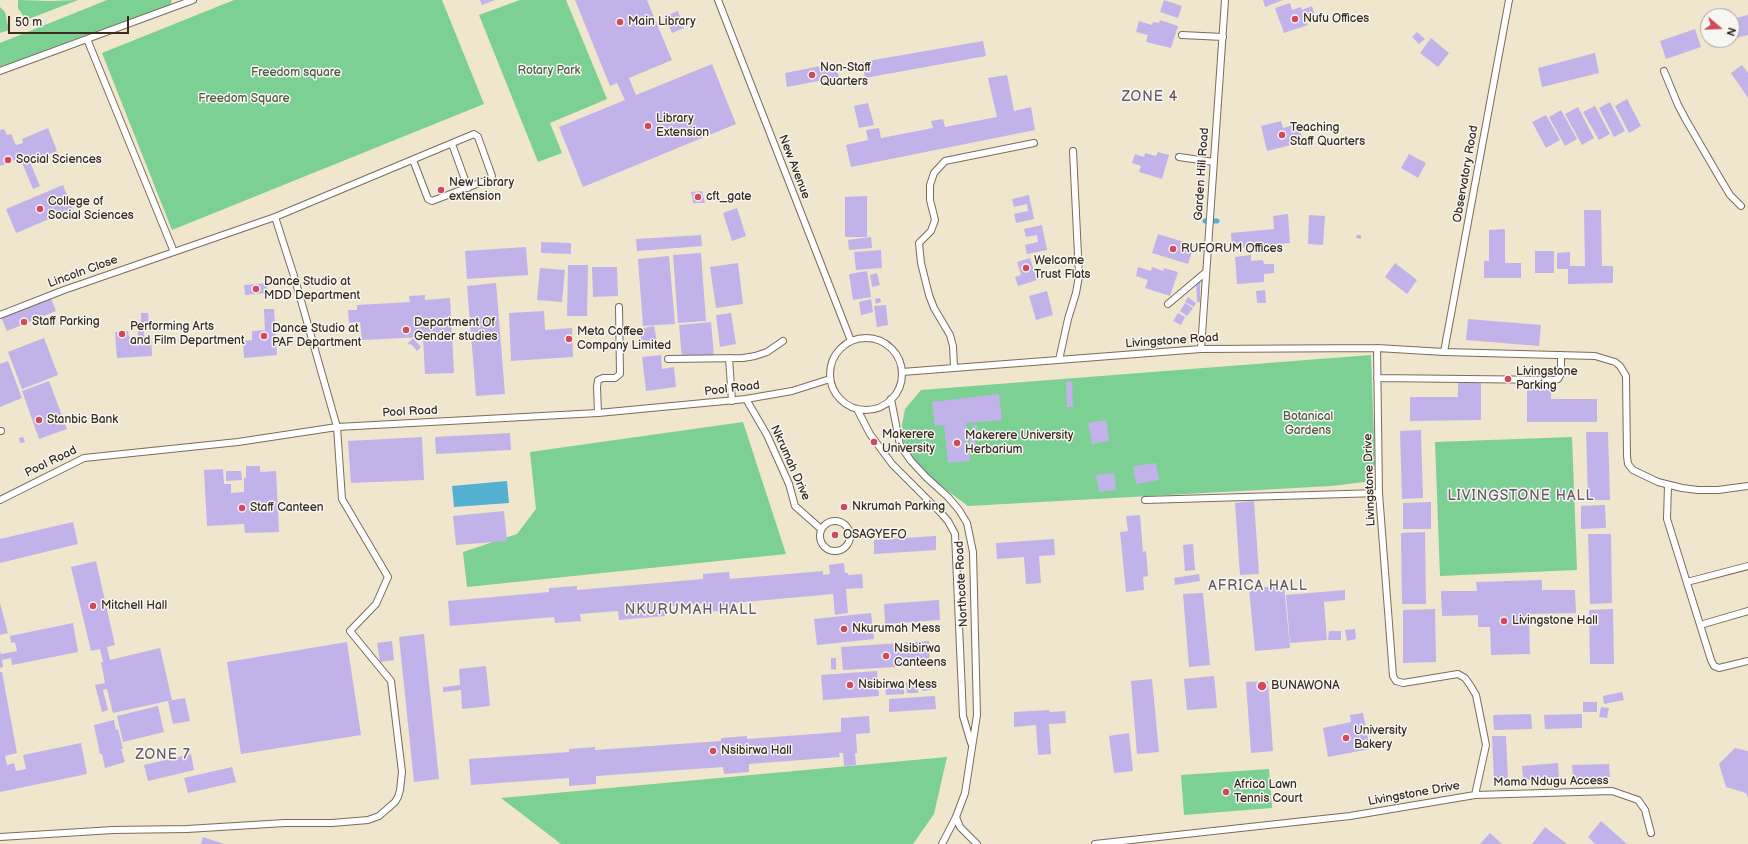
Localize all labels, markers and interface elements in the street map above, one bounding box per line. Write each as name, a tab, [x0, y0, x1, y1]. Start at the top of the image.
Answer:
scale bar	[10, 8, 131, 34]
north arrow	[1700, 8, 1740, 48]
place label: Nufu Offices	[1303, 12, 1369, 26]
marker: Nufu Offices	[1290, 14, 1300, 24]
text: 50 m	[15, 15, 42, 30]
place label: Main Library	[628, 15, 696, 29]
marker: Main Library	[615, 17, 625, 27]
text: N	[1723, 26, 1738, 38]
place label: Non-Staff Quarters	[820, 61, 871, 89]
park label: Rotary Park	[518, 64, 580, 78]
park label: Freedom square	[251, 66, 341, 80]
marker: Non-Staff Quarters	[807, 70, 817, 80]
district label: ZONE 4	[1122, 89, 1178, 105]
park label: Freedom Square	[198, 92, 290, 106]
place label: Library Extension	[656, 112, 709, 140]
marker: Library Extension	[643, 121, 653, 131]
place label: Teaching Staff Quarters	[1290, 121, 1365, 149]
street label: Observatory Road	[1450, 124, 1482, 224]
street label: Garden Hill Road	[1192, 127, 1212, 221]
marker: Teaching Staff Quarters	[1277, 130, 1287, 140]
street label: New Avenue	[775, 133, 813, 201]
place label: Social Sciences	[16, 153, 102, 167]
marker: Social Sciences	[3, 155, 13, 165]
place label: New Library extension	[449, 176, 514, 204]
marker: New Library extension	[436, 185, 446, 195]
place label: cft_gate	[706, 190, 751, 204]
marker: cft_gate	[693, 192, 703, 202]
place label: College of Social Sciences	[48, 195, 134, 223]
marker: College of Social Sciences	[35, 204, 45, 214]
place label: RUFORUM Offices	[1181, 242, 1283, 256]
marker: RUFORUM Offices	[1168, 244, 1178, 254]
street label: Lincoln Close	[46, 253, 120, 291]
place label: Welcome Trust Flats	[1034, 254, 1091, 282]
marker: Welcome Trust Flats	[1021, 263, 1031, 273]
place label: Dance Studio at MDD Department	[264, 275, 360, 303]
marker: Dance Studio at MDD Department	[251, 284, 261, 294]
place label: Staff Parking	[32, 315, 100, 329]
place label: Department Of Gender studies	[414, 316, 497, 344]
marker: Staff Parking	[19, 317, 29, 327]
place label: Performing Arts and Film Department	[130, 320, 245, 348]
place label: Dance Studio at PAF Department	[272, 322, 362, 350]
marker: Department Of Gender studies	[401, 325, 411, 335]
place label: Meta Coffee Company Limited	[577, 325, 671, 353]
marker: Performing Arts and Film Department	[117, 329, 127, 339]
marker: Dance Studio at PAF Department	[259, 331, 269, 341]
street label: Livingstone Road	[1125, 331, 1219, 351]
marker: Meta Coffee Company Limited	[564, 334, 574, 344]
place label: Livingstone Parking	[1516, 365, 1578, 393]
marker: Livingstone Parking	[1503, 374, 1513, 384]
street label: Pool Road	[704, 378, 760, 400]
street label: Pool Road	[382, 403, 438, 421]
park label: Botanical Gardens	[1283, 410, 1333, 438]
place label: Stanbic Bank	[47, 413, 118, 427]
marker: Stanbic Bank	[34, 415, 44, 425]
street label: Nkrumah Drive	[767, 423, 813, 503]
place label: Makerere University	[882, 428, 935, 456]
place label: Makerere University Herbarium	[965, 429, 1073, 457]
street label: Livingstone Drive	[1361, 433, 1379, 527]
marker: Makerere University	[869, 437, 879, 447]
marker: Makerere University Herbarium	[952, 438, 962, 448]
street label: Pool Road	[23, 443, 79, 481]
district label: LIVINGSTONE HALL	[1447, 488, 1595, 504]
place label: Nkrumah Parking	[852, 500, 945, 514]
place label: Staff Canteen	[250, 501, 324, 515]
marker: Nkrumah Parking	[839, 502, 849, 512]
marker: Staff Canteen	[237, 503, 247, 513]
place label: OSAGYEFO	[843, 528, 907, 542]
marker: OSAGYEFO	[830, 530, 840, 540]
street label: Northcote Road	[953, 540, 971, 628]
district label: AFRICA HALL	[1208, 578, 1308, 594]
place label: Mitchell Hall	[101, 599, 167, 613]
marker: Mitchell Hall	[88, 601, 98, 611]
district label: NKURUMAH HALL	[625, 602, 757, 618]
place label: Livingstone Hall	[1512, 614, 1598, 628]
marker: Livingstone Hall	[1499, 616, 1509, 626]
place label: Nkurumah Mess	[852, 622, 940, 636]
marker: Nkurumah Mess	[839, 624, 849, 634]
place label: Nsibirwa Canteens	[894, 642, 946, 670]
marker: Nsibirwa Canteens	[881, 651, 891, 661]
place label: Nsibirwa Mess	[858, 678, 937, 692]
place label: BUNAWONA	[1271, 679, 1340, 693]
marker: Nsibirwa Mess	[845, 680, 855, 690]
marker: BUNAWONA	[1256, 680, 1268, 692]
place label: University Bakery	[1354, 724, 1407, 752]
marker: University Bakery	[1341, 733, 1351, 743]
place label: Nsibirwa Hall	[721, 744, 792, 758]
marker: Nsibirwa Hall	[708, 746, 718, 756]
district label: ZONE 7	[135, 747, 191, 763]
street label: Mama Ndugu Access	[1493, 774, 1609, 790]
place label: Africa Lawn Tennis Court	[1234, 778, 1303, 806]
street label: Livingstone Drive	[1367, 779, 1461, 809]
marker: Africa Lawn Tennis Court	[1221, 787, 1231, 797]

